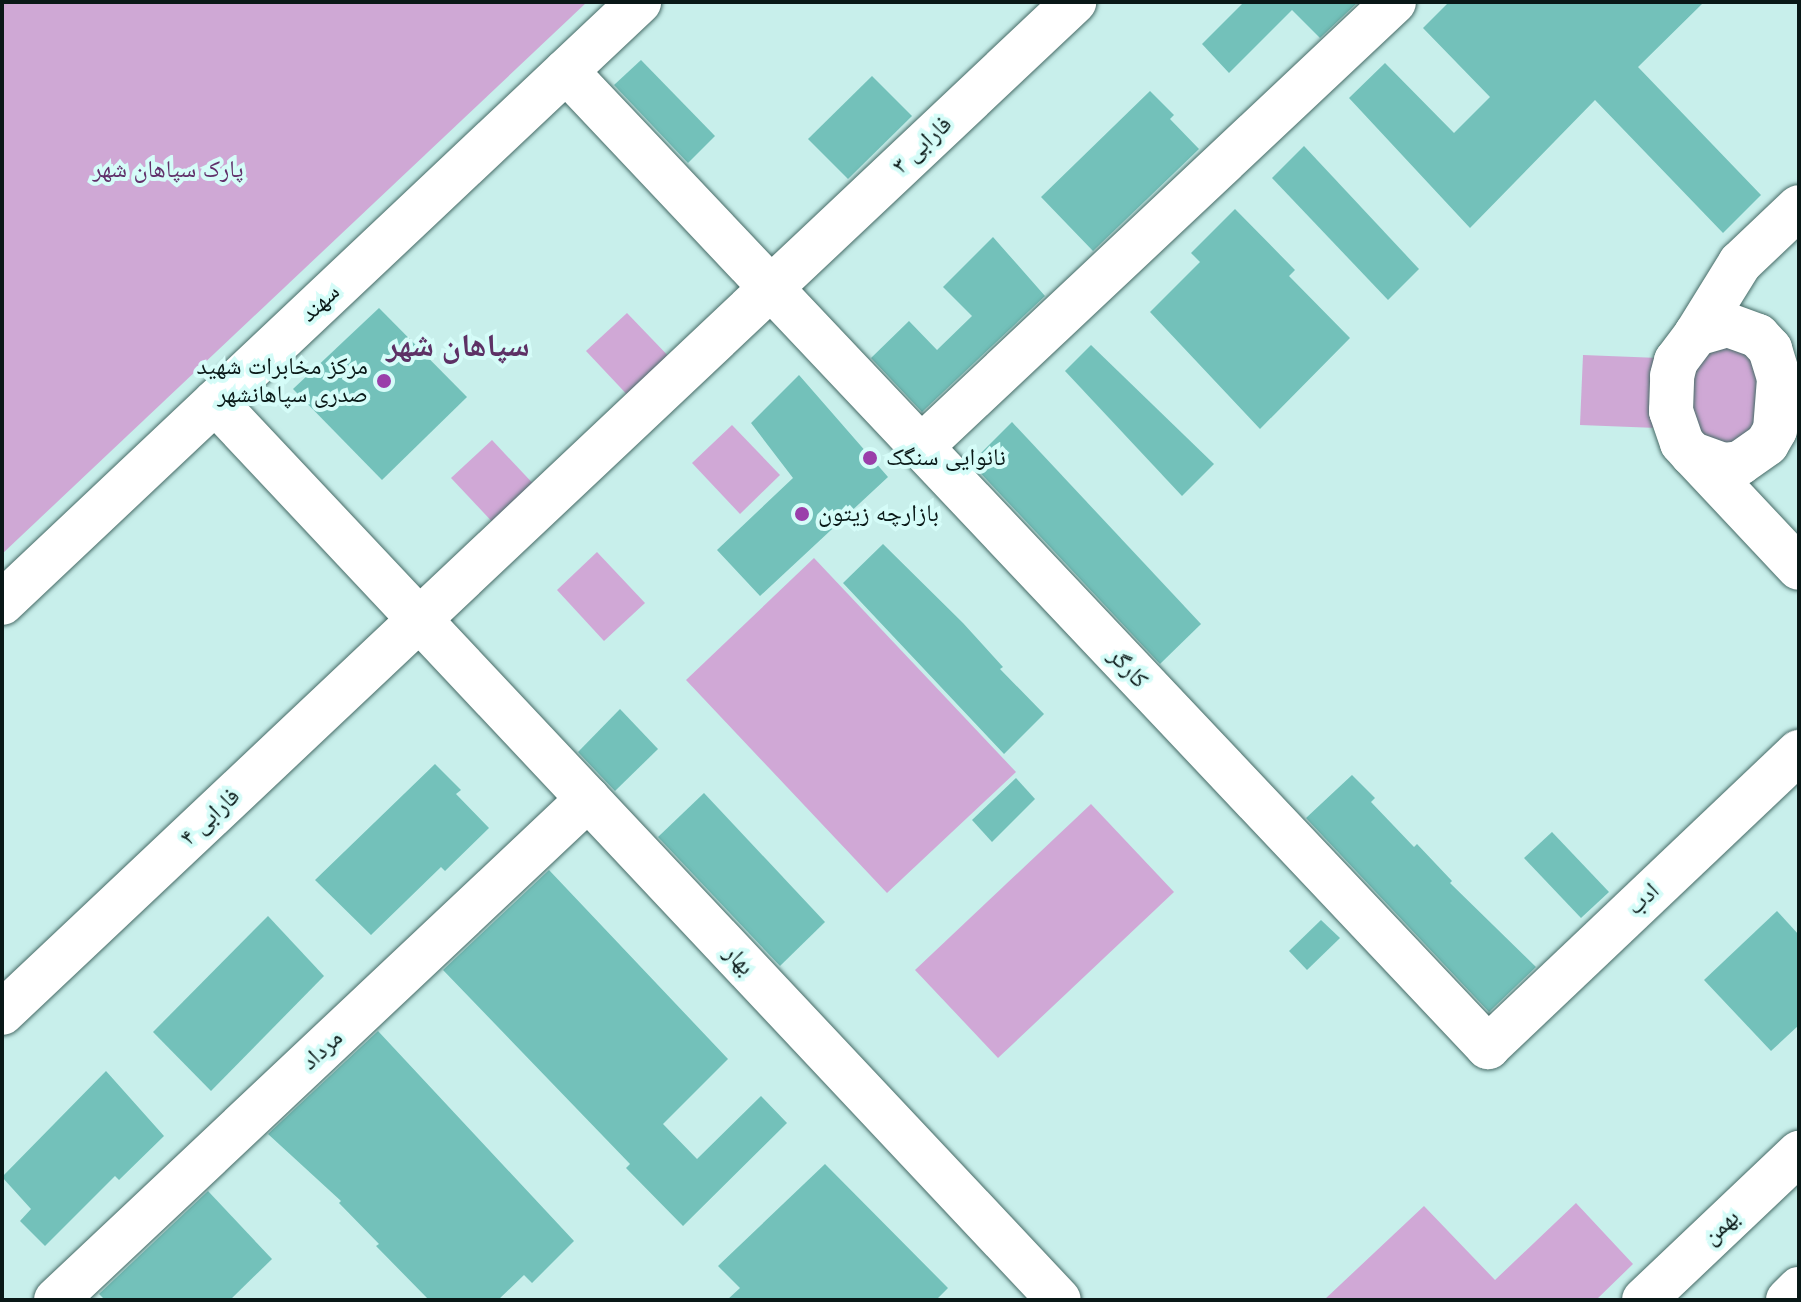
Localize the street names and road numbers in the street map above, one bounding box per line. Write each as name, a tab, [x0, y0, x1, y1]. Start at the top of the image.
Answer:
street label: فارابی ۳	[886, 110, 958, 180]
street label: سهند	[294, 278, 346, 328]
street label: کارگر	[1102, 642, 1154, 694]
street label: فارابی ۴	[174, 782, 246, 852]
street label: ادب	[1621, 877, 1665, 921]
street label: بهار	[718, 939, 760, 981]
street label: مرداد	[295, 1024, 349, 1076]
street label: بهمن	[1697, 1203, 1745, 1251]

